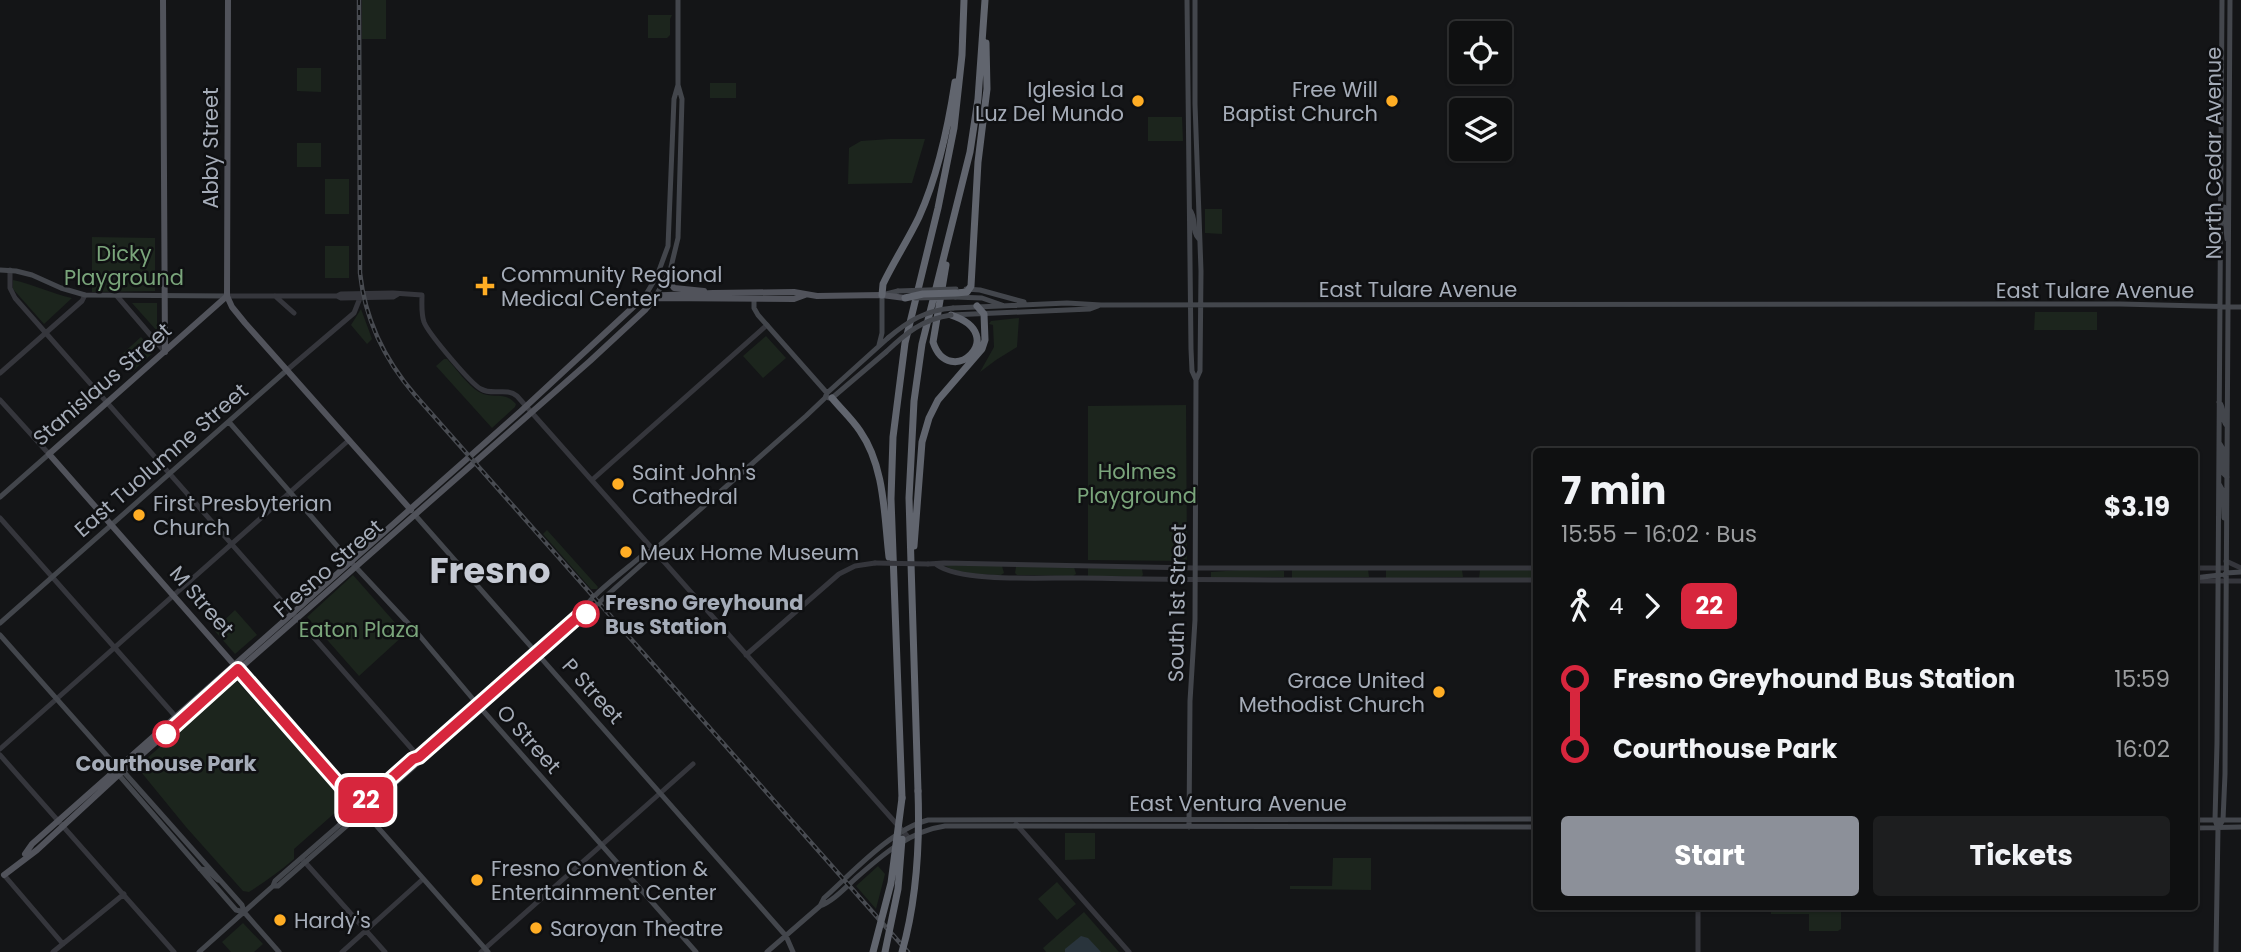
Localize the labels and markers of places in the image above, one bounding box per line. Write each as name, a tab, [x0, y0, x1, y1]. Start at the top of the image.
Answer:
place label: Iglesia La Luz Del Mundo	[975, 75, 1124, 128]
place label: Free Will Baptist Church	[1223, 75, 1378, 128]
marker: Iglesia La Luz Del Mundo	[1130, 93, 1146, 109]
marker: Free Will Baptist Church	[1384, 93, 1400, 109]
place label: Community Regional Medical Center	[501, 260, 722, 313]
marker: Community Regional Medical Center	[475, 276, 495, 296]
place label: Saint John's Cathedral	[632, 458, 756, 511]
marker: Saint John's Cathedral	[610, 476, 626, 492]
place label: First Presbyterian Church	[153, 489, 332, 542]
marker: First Presbyterian Church	[131, 507, 147, 523]
place label: Meux Home Museum	[640, 538, 859, 567]
marker: Meux Home Museum	[618, 544, 634, 560]
place label: Fresno Greyhound Bus Station	[605, 588, 803, 641]
marker: Fresno Greyhound Bus Station	[573, 601, 599, 627]
place label: Grace United Methodist Church	[1239, 666, 1425, 719]
marker: Grace United Methodist Church	[1431, 684, 1447, 700]
marker: Courthouse Park	[153, 721, 179, 747]
place label: Courthouse Park	[75, 749, 257, 778]
place label: Fresno Convention & Entertainment Center	[491, 854, 717, 907]
marker: Fresno Convention & Entertainment Center	[469, 872, 485, 888]
place label: Hardy's	[294, 906, 371, 935]
marker: Hardy's	[272, 912, 288, 928]
place label: Saroyan Theatre	[550, 914, 723, 943]
marker: Saroyan Theatre	[528, 920, 544, 936]

